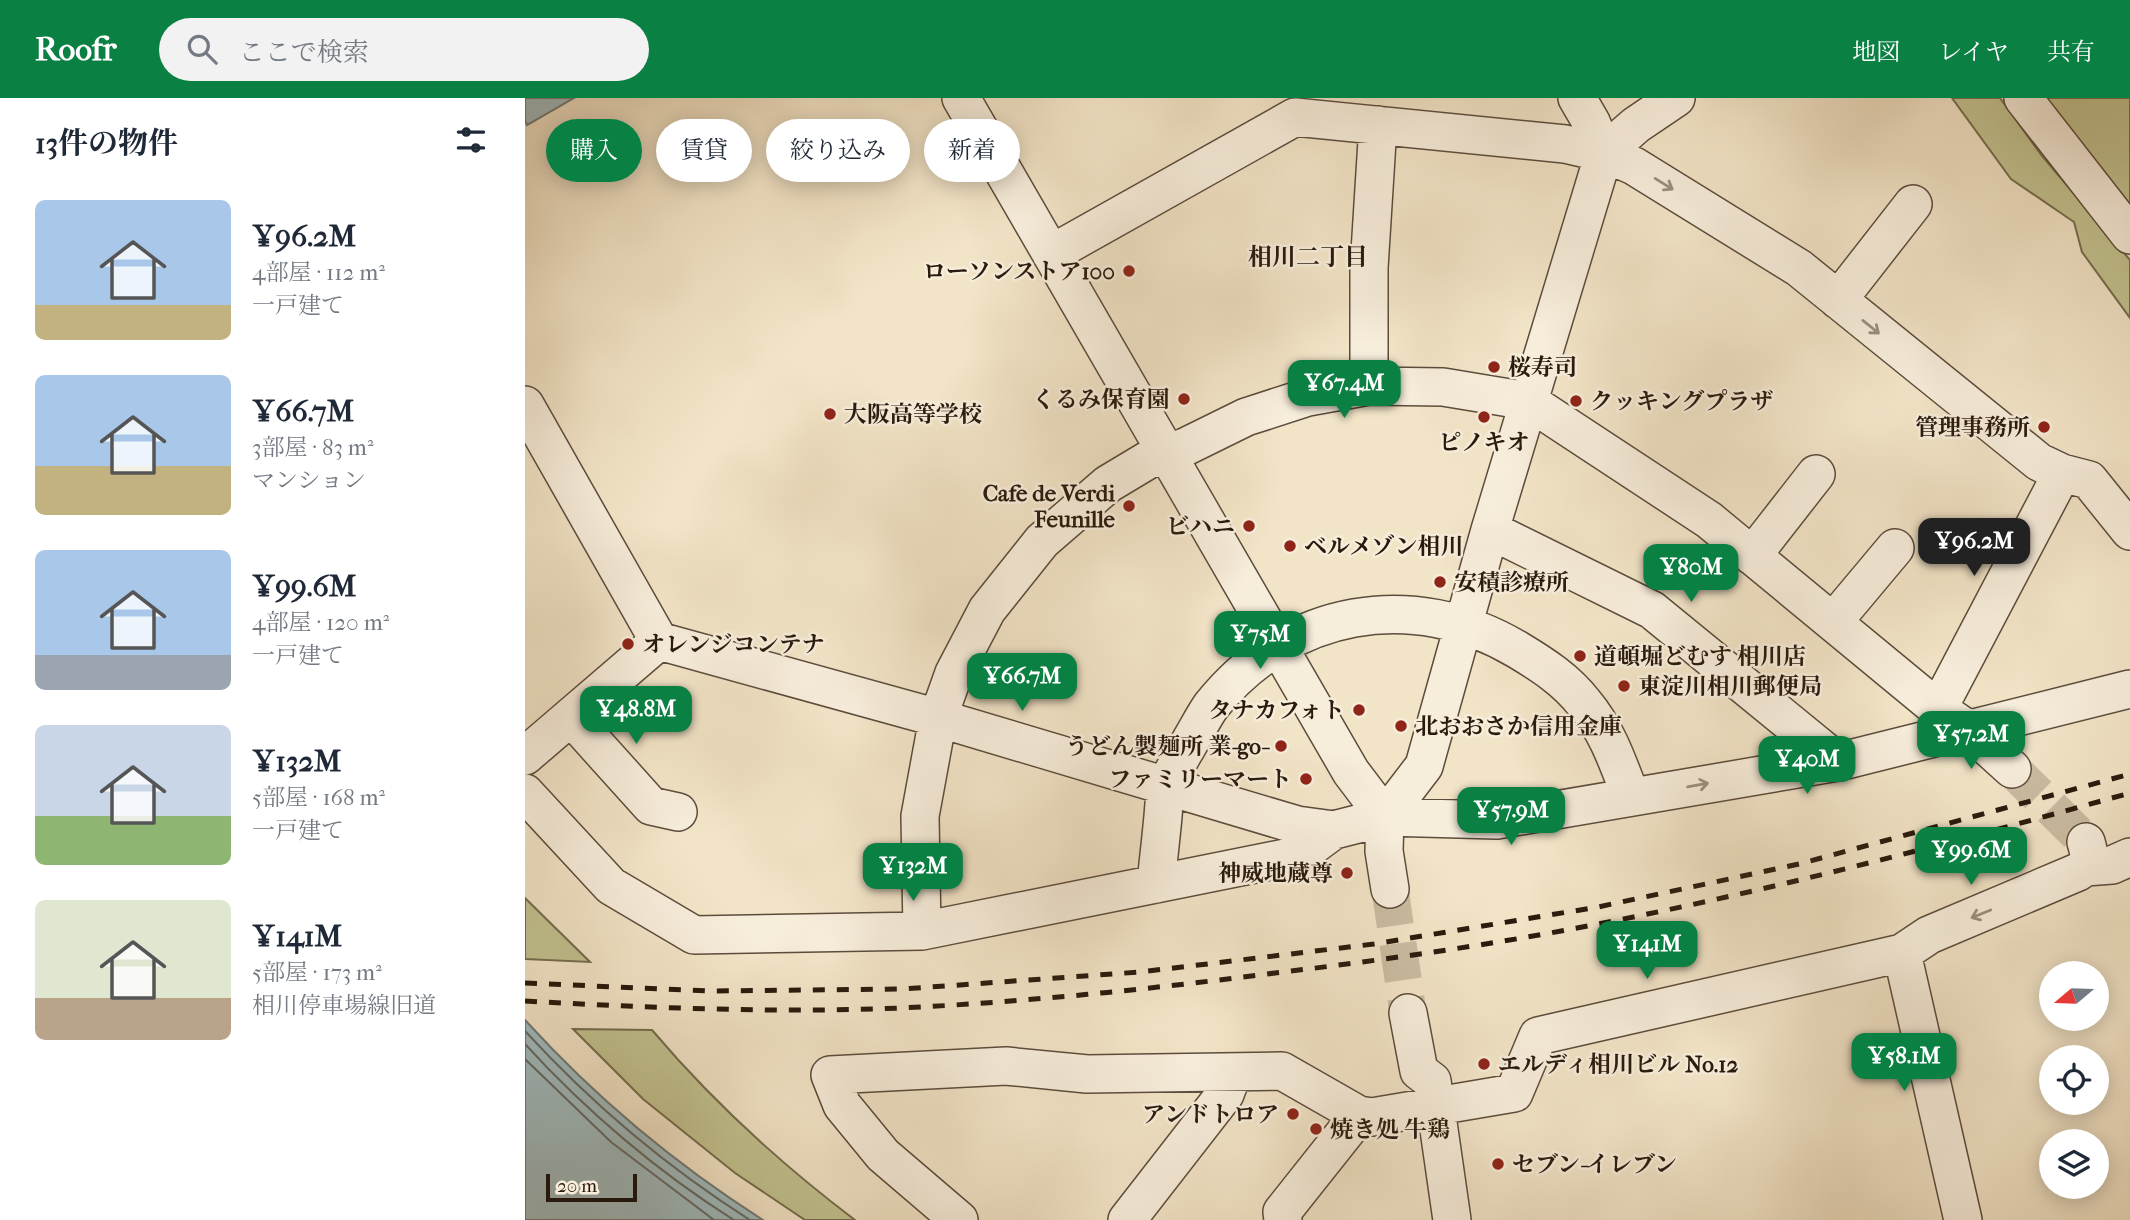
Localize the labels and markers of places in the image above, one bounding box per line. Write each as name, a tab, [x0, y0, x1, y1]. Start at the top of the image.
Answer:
place label: ローソンストア100	[923, 258, 1115, 285]
marker: ローソンストア100	[1121, 263, 1137, 279]
place label: 桜寿司	[1508, 354, 1577, 381]
marker: 桜寿司	[1486, 359, 1502, 375]
pin: ¥67.4M	[1287, 360, 1401, 420]
place label: くるみ保育園	[1032, 386, 1170, 413]
place label: クッキングプラザ	[1590, 388, 1773, 415]
marker: くるみ保育園	[1176, 391, 1192, 407]
marker: クッキングプラザ	[1568, 393, 1584, 409]
place label: 大阪高等学校	[844, 401, 982, 428]
marker: 大阪高等学校	[822, 406, 838, 422]
marker: ピノキオ	[1476, 409, 1492, 425]
place label: 管理事務所	[1915, 414, 2030, 441]
marker: 管理事務所	[2036, 419, 2052, 435]
place label: ピノキオ	[1439, 429, 1529, 456]
place label: Cafe de Verdi Feunille	[983, 480, 1116, 533]
marker: Cafe de Verdi Feunille	[1121, 498, 1137, 514]
place label: ビハニ	[1166, 513, 1235, 540]
marker: ビハニ	[1241, 518, 1257, 534]
pin: ¥96.2M	[1917, 518, 2031, 578]
place label: ベルメゾン相川	[1304, 533, 1464, 560]
marker: ベルメゾン相川	[1282, 538, 1298, 554]
pin: ¥80M	[1650, 545, 1732, 604]
place label: 安積診療所	[1454, 569, 1569, 596]
marker: 安積診療所	[1432, 574, 1448, 590]
pin: ¥75M	[1219, 612, 1301, 671]
place label: オレンジコンテナ	[642, 631, 825, 658]
marker: オレンジコンテナ	[620, 636, 636, 652]
place label: 道頓堀どむす 相川店	[1594, 643, 1806, 670]
marker: 道頓堀どむす 相川店	[1572, 648, 1588, 664]
pin: ¥66.7M	[965, 654, 1079, 713]
place label: 東淀川相川郵便局	[1638, 673, 1822, 700]
marker: 東淀川相川郵便局	[1616, 678, 1632, 694]
pin: ¥48.8M	[579, 686, 693, 746]
place label: タナカフォト	[1209, 697, 1345, 724]
marker: タナカフォト	[1351, 702, 1367, 718]
pin: ¥57.2M	[1914, 712, 2028, 771]
place label: 北おおさか信用金庫	[1415, 713, 1622, 740]
marker: 北おおさか信用金庫	[1393, 718, 1409, 734]
place label: うどん製麺所 業-go-	[1065, 733, 1270, 760]
pin: ¥40M	[1766, 736, 1848, 796]
marker: うどん製麺所 業-go-	[1273, 738, 1289, 754]
place label: ファミリーマート	[1108, 766, 1292, 793]
marker: ファミリーマート	[1298, 771, 1314, 787]
pin: ¥57.9M	[1454, 788, 1568, 847]
pin: ¥99.6M	[1914, 828, 2028, 887]
pin: ¥132M	[864, 844, 962, 903]
place label: 神威地蔵尊	[1218, 860, 1333, 887]
marker: 神威地蔵尊	[1339, 865, 1355, 881]
pin: ¥141M	[1598, 922, 1696, 981]
pin: ¥58.1M	[1847, 1034, 1961, 1093]
place label: エルディ相川ビル No.12	[1498, 1051, 1738, 1078]
marker: エルディ相川ビル No.12	[1476, 1056, 1492, 1072]
place label: アンドトロア	[1142, 1101, 1279, 1128]
marker: アンドトロア	[1285, 1106, 1301, 1122]
place label: 焼き処 牛鶏	[1330, 1116, 1450, 1143]
marker: 焼き処 牛鶏	[1308, 1121, 1324, 1137]
place label: セブン-イレブン	[1512, 1151, 1677, 1178]
marker: セブン-イレブン	[1490, 1156, 1506, 1172]

